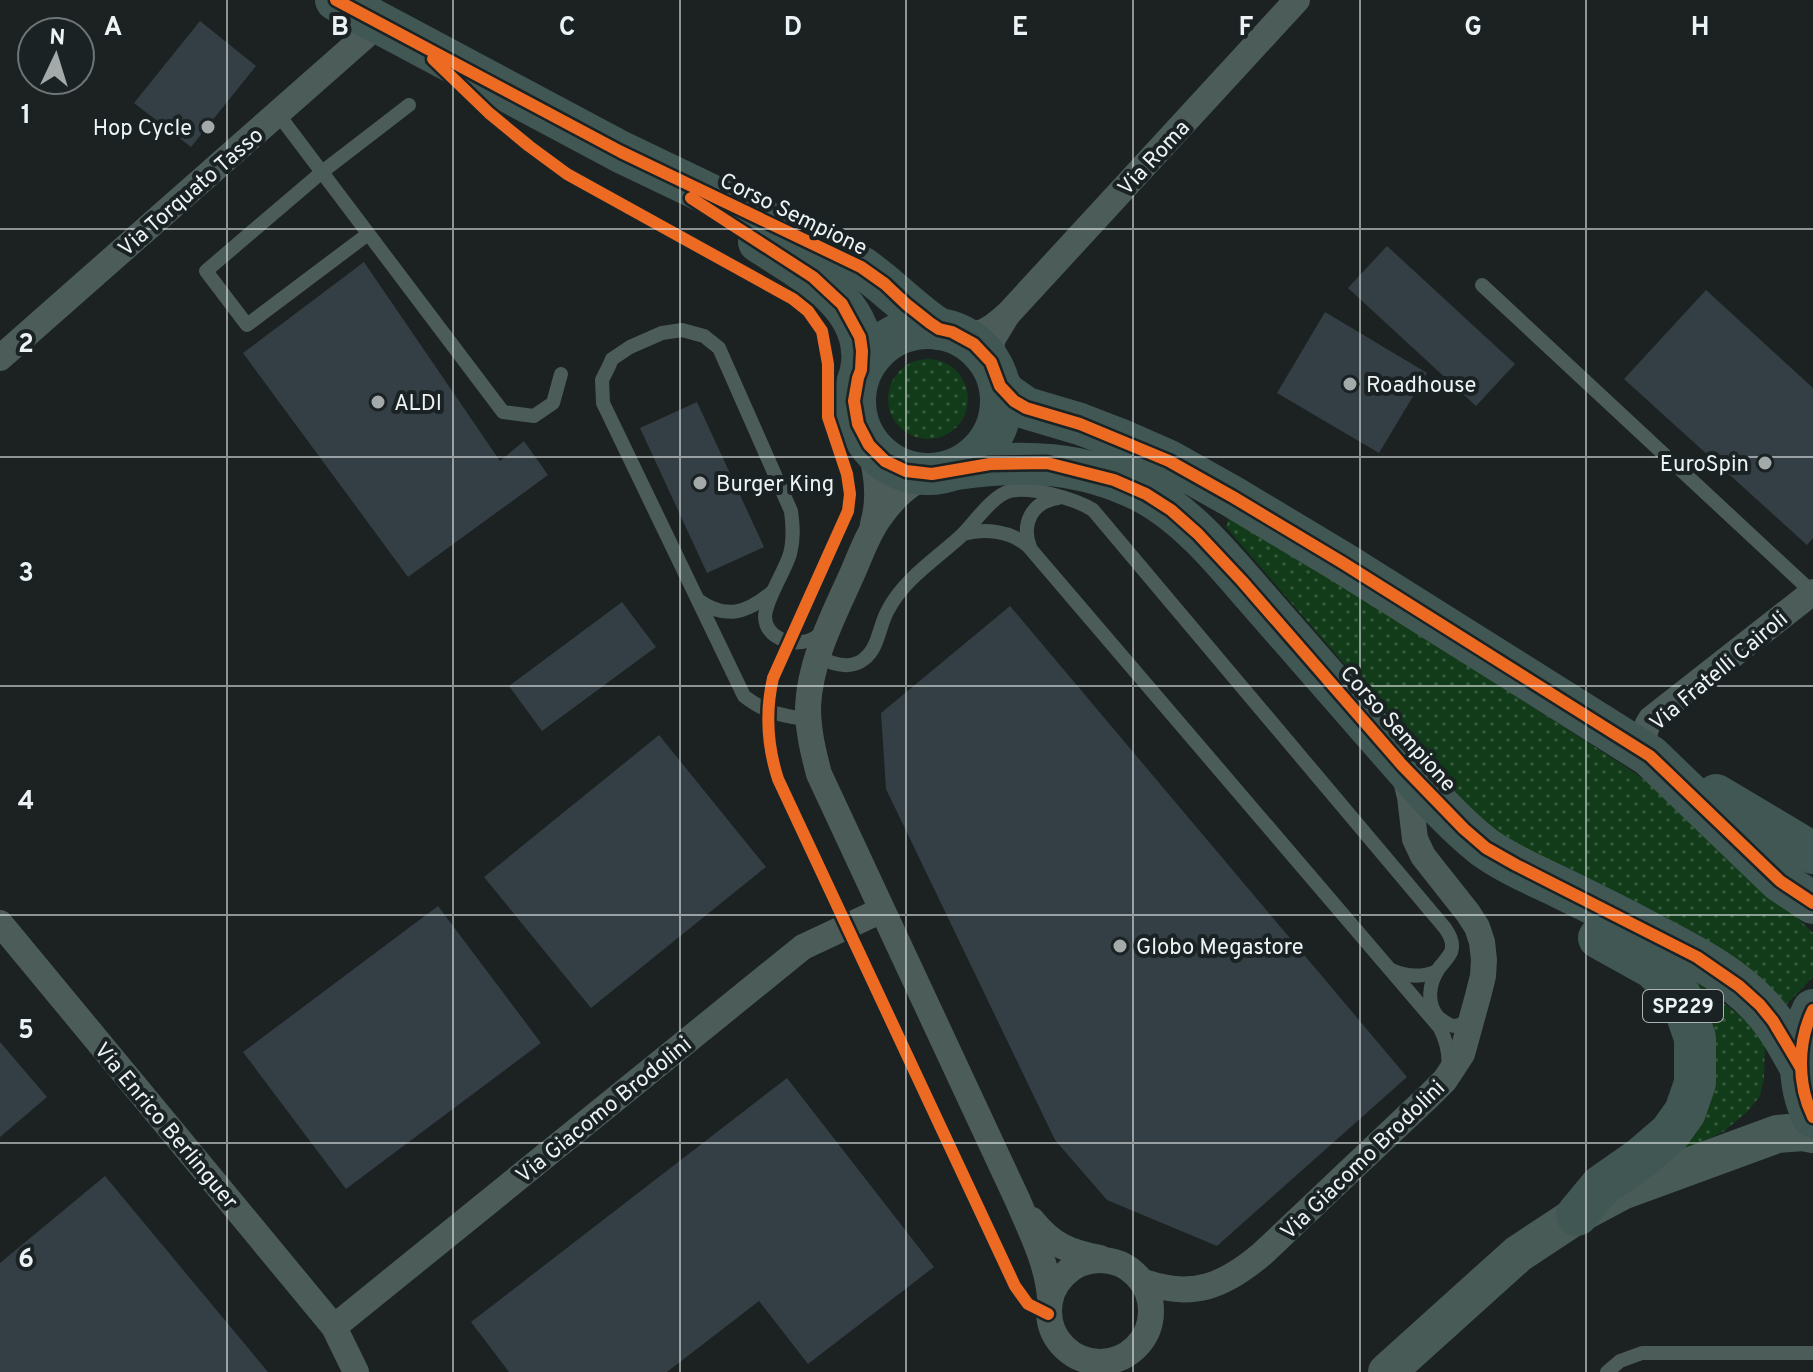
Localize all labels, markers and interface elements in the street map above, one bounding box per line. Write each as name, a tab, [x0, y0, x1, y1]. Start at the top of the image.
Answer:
text: A	[104, 12, 122, 45]
text: B	[331, 12, 349, 45]
text: C	[559, 12, 575, 45]
text: D	[784, 12, 802, 45]
text: E	[1012, 12, 1028, 45]
text: F	[1239, 12, 1254, 45]
text: G	[1464, 12, 1482, 45]
text: H	[1691, 12, 1709, 45]
north arrow	[16, 16, 96, 96]
text: N	[48, 25, 66, 53]
text: 1	[21, 100, 31, 133]
street label: Via Roma	[1113, 115, 1196, 202]
place label: Hop Cycle	[93, 116, 192, 143]
marker: Hop Cycle	[199, 118, 217, 136]
street label: Via Torquato Tasso	[114, 123, 270, 263]
street label: Corso Sempione	[715, 168, 871, 263]
text: 2	[18, 329, 34, 362]
place label: Roadhouse	[1366, 373, 1476, 400]
marker: Roadhouse	[1341, 375, 1359, 393]
place label: ALDI	[394, 391, 442, 418]
marker: ALDI	[369, 393, 387, 411]
place label: EuroSpin	[1660, 452, 1749, 479]
marker: EuroSpin	[1756, 454, 1774, 472]
place label: Burger King	[716, 472, 834, 499]
marker: Burger King	[691, 474, 709, 492]
text: 3	[18, 558, 34, 591]
street label: Via Fratelli Cairoli	[1645, 606, 1794, 738]
street label: Corso Sempione	[1333, 661, 1461, 798]
text: 4	[18, 786, 34, 819]
place label: Globo Megastore	[1136, 935, 1304, 962]
marker: Globo Megastore	[1111, 937, 1129, 955]
road number: SP229	[1643, 990, 1723, 1022]
text: 5	[18, 1015, 34, 1048]
street label: Via Giacomo Brodolini	[511, 1032, 698, 1190]
street label: Via Enrico Berlinguer	[87, 1038, 243, 1216]
street label: Via Giacomo Brodolini	[1276, 1075, 1452, 1246]
text: 6	[18, 1244, 34, 1277]

